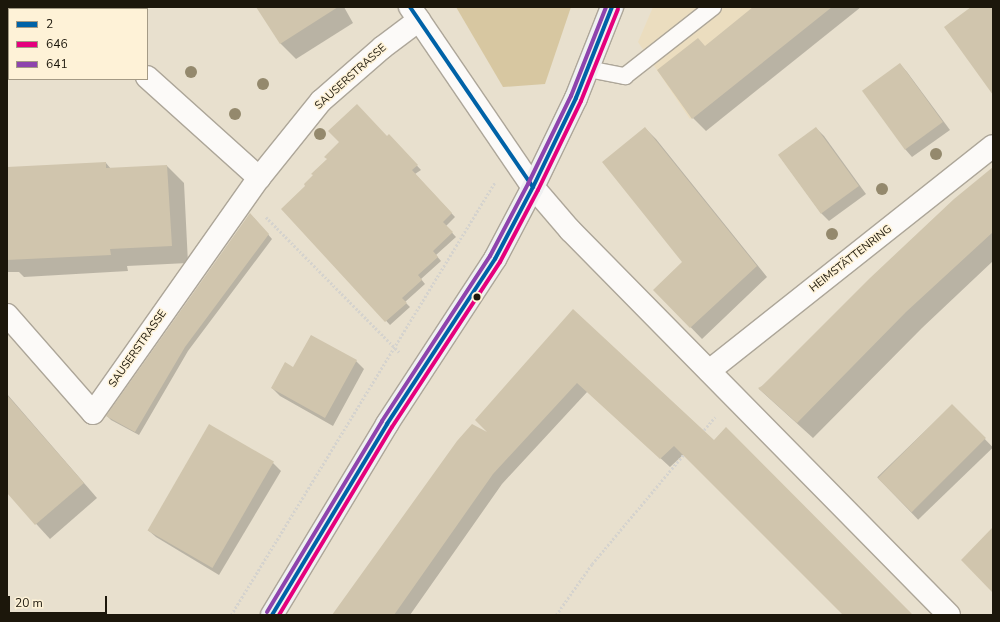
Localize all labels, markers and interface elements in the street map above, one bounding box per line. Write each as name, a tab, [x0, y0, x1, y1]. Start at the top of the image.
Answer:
legend	[8, 8, 148, 80]
text: 2	[46, 16, 53, 32]
text: 646	[46, 36, 68, 52]
street label: SAUSERSTRASSE	[313, 41, 389, 113]
text: 641	[46, 56, 68, 72]
street label: HEIMSTÄTTENRING	[807, 223, 895, 295]
unlabelled marker	[472, 292, 482, 302]
street label: SAUSERSTRASSE	[106, 308, 170, 390]
scale bar	[10, 588, 109, 614]
text: 20 m	[15, 595, 43, 611]

